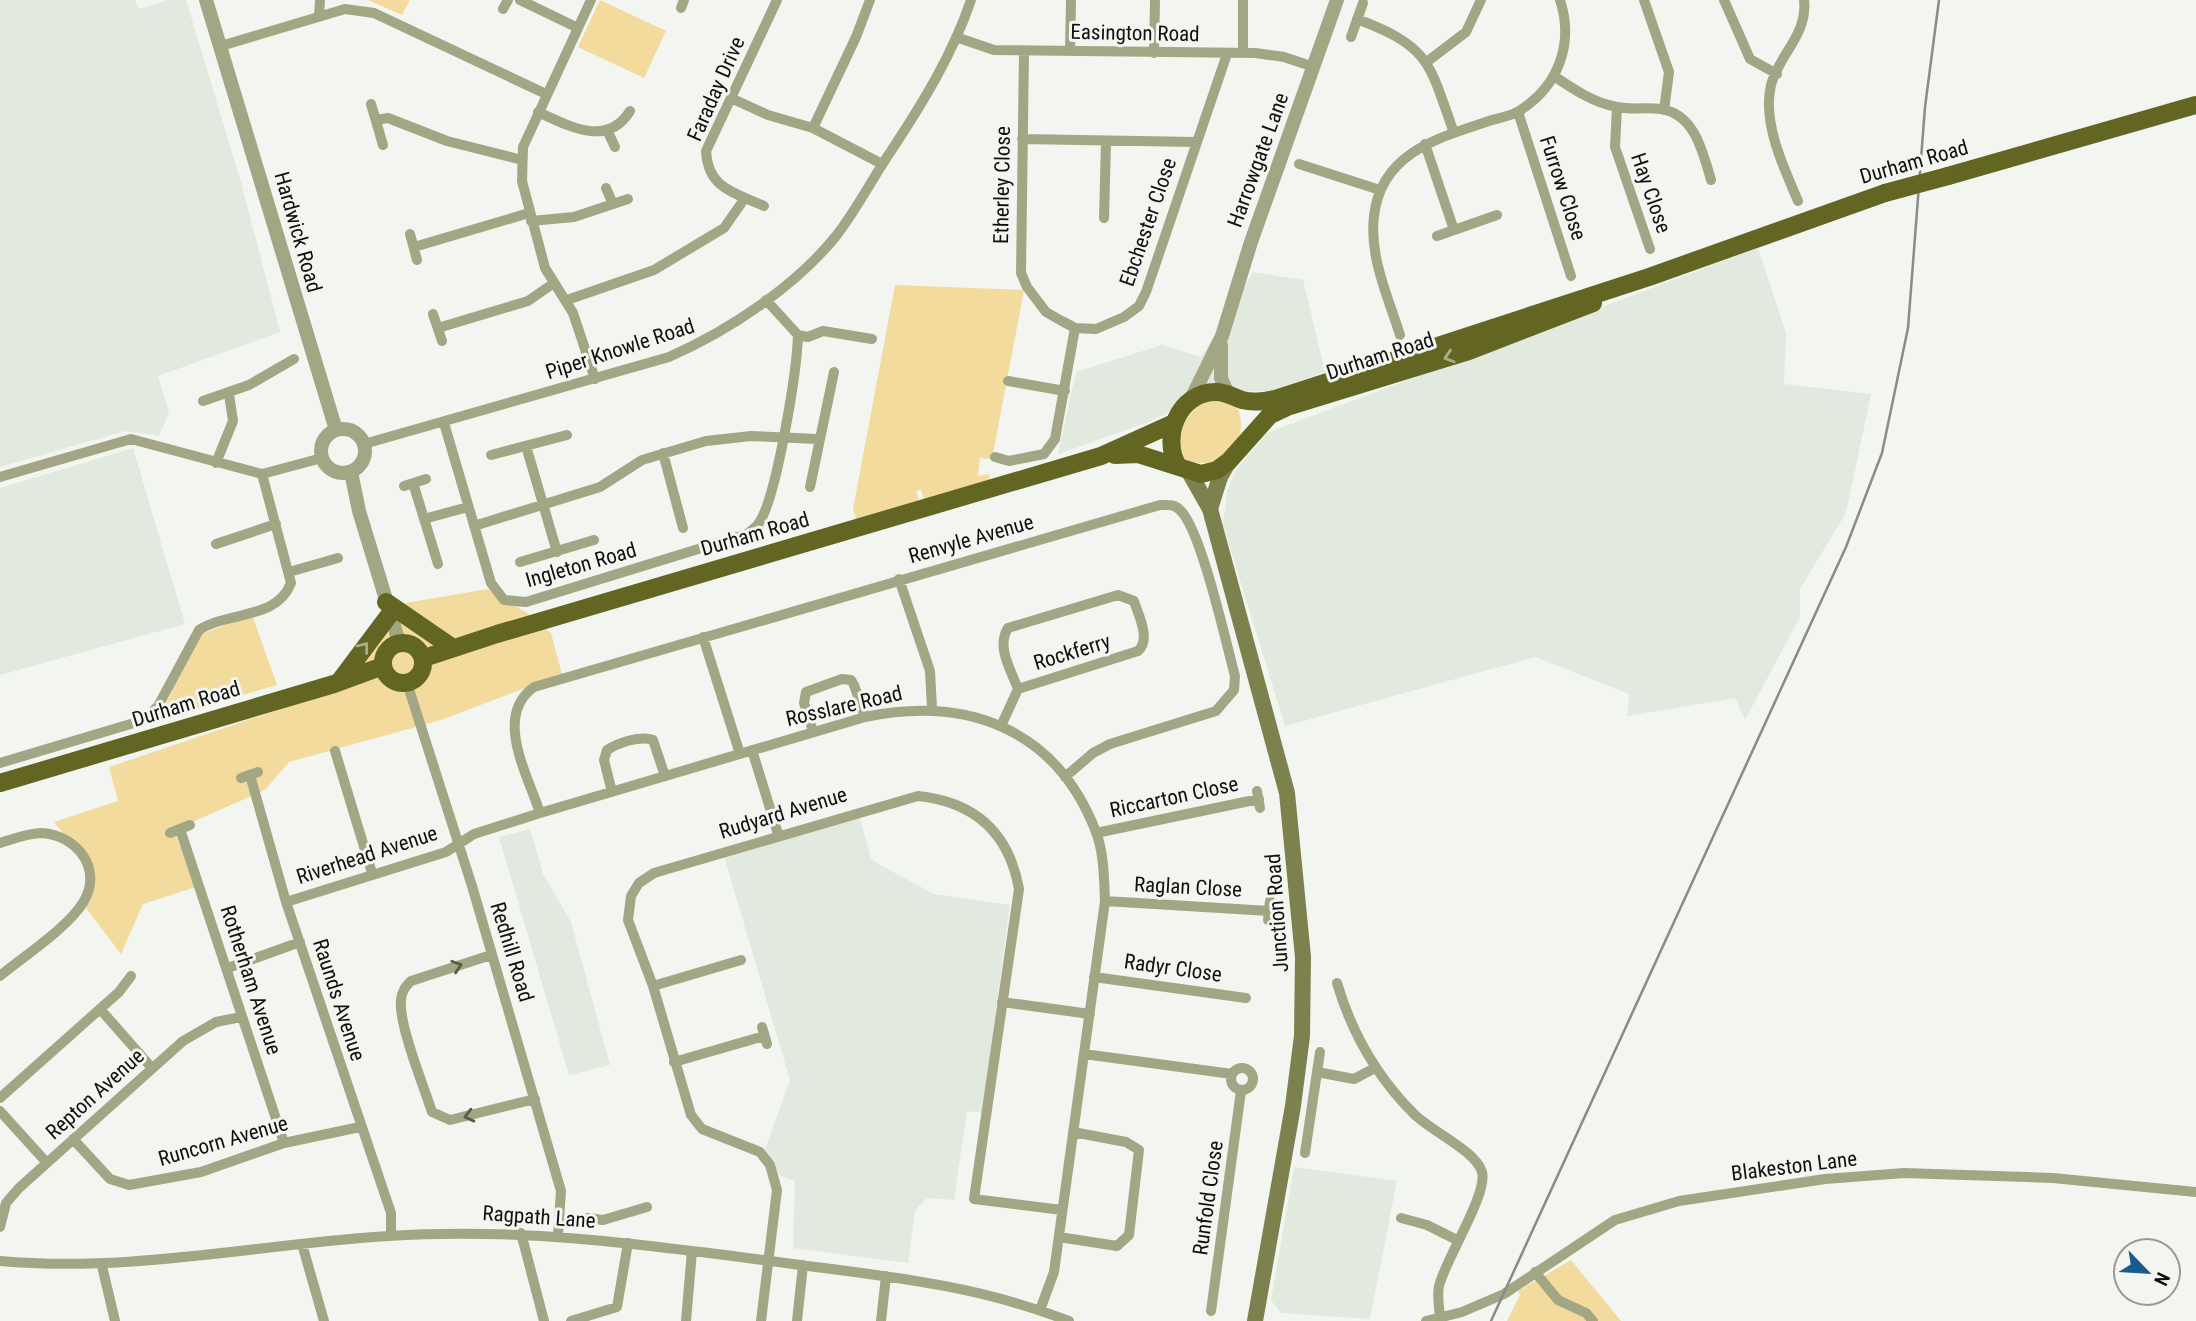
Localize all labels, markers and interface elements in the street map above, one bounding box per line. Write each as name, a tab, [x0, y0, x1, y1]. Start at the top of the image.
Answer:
street label: Easington Road	[1070, 20, 1200, 46]
street label: Faraday Drive	[682, 33, 750, 145]
street label: Harrowgate Lane	[1223, 89, 1293, 230]
street label: Etherley Close	[989, 126, 1015, 244]
street label: Furrow Close	[1535, 133, 1591, 243]
street label: Durham Road	[1857, 135, 1971, 189]
street label: Hay Close	[1626, 150, 1676, 236]
street label: Ebchester Close	[1115, 155, 1181, 289]
street label: Hardwick Road	[269, 169, 327, 295]
street label: Piper Knowle Road	[543, 314, 697, 384]
street label: Durham Road	[1323, 327, 1437, 385]
one-way arrow	[1443, 349, 1455, 364]
street label: Durham Road	[698, 507, 812, 561]
street label: Renvyle Avenue	[906, 510, 1036, 568]
street label: Ingleton Road	[523, 538, 639, 592]
street label: Rockferry	[1031, 629, 1113, 675]
one-way arrow	[355, 643, 368, 655]
street label: Durham Road	[129, 676, 243, 732]
street label: Rosslare Road	[783, 681, 905, 731]
street label: Riccarton Close	[1108, 772, 1240, 822]
street label: Rudyard Avenue	[716, 782, 850, 844]
street label: Riverhead Avenue	[293, 821, 441, 889]
street label: Junction Road	[1261, 853, 1293, 973]
street label: Raglan Close	[1133, 872, 1243, 902]
street label: Redhill Road	[485, 899, 539, 1005]
street label: Rotherham Avenue	[216, 902, 286, 1058]
street label: Raunds Avenue	[308, 936, 370, 1064]
street label: Radyr Close	[1123, 949, 1223, 987]
one-way arrow	[451, 960, 463, 974]
street label: Repton Avenue	[41, 1044, 149, 1144]
one-way arrow	[463, 1108, 475, 1122]
street label: Runcorn Avenue	[155, 1111, 291, 1171]
street label: Runfold Close	[1188, 1139, 1228, 1257]
street label: Blakeston Lane	[1730, 1146, 1858, 1186]
street label: Ragpath Lane	[482, 1201, 596, 1233]
north arrow	[2112, 1237, 2182, 1307]
text: N	[2149, 1269, 2175, 1289]

